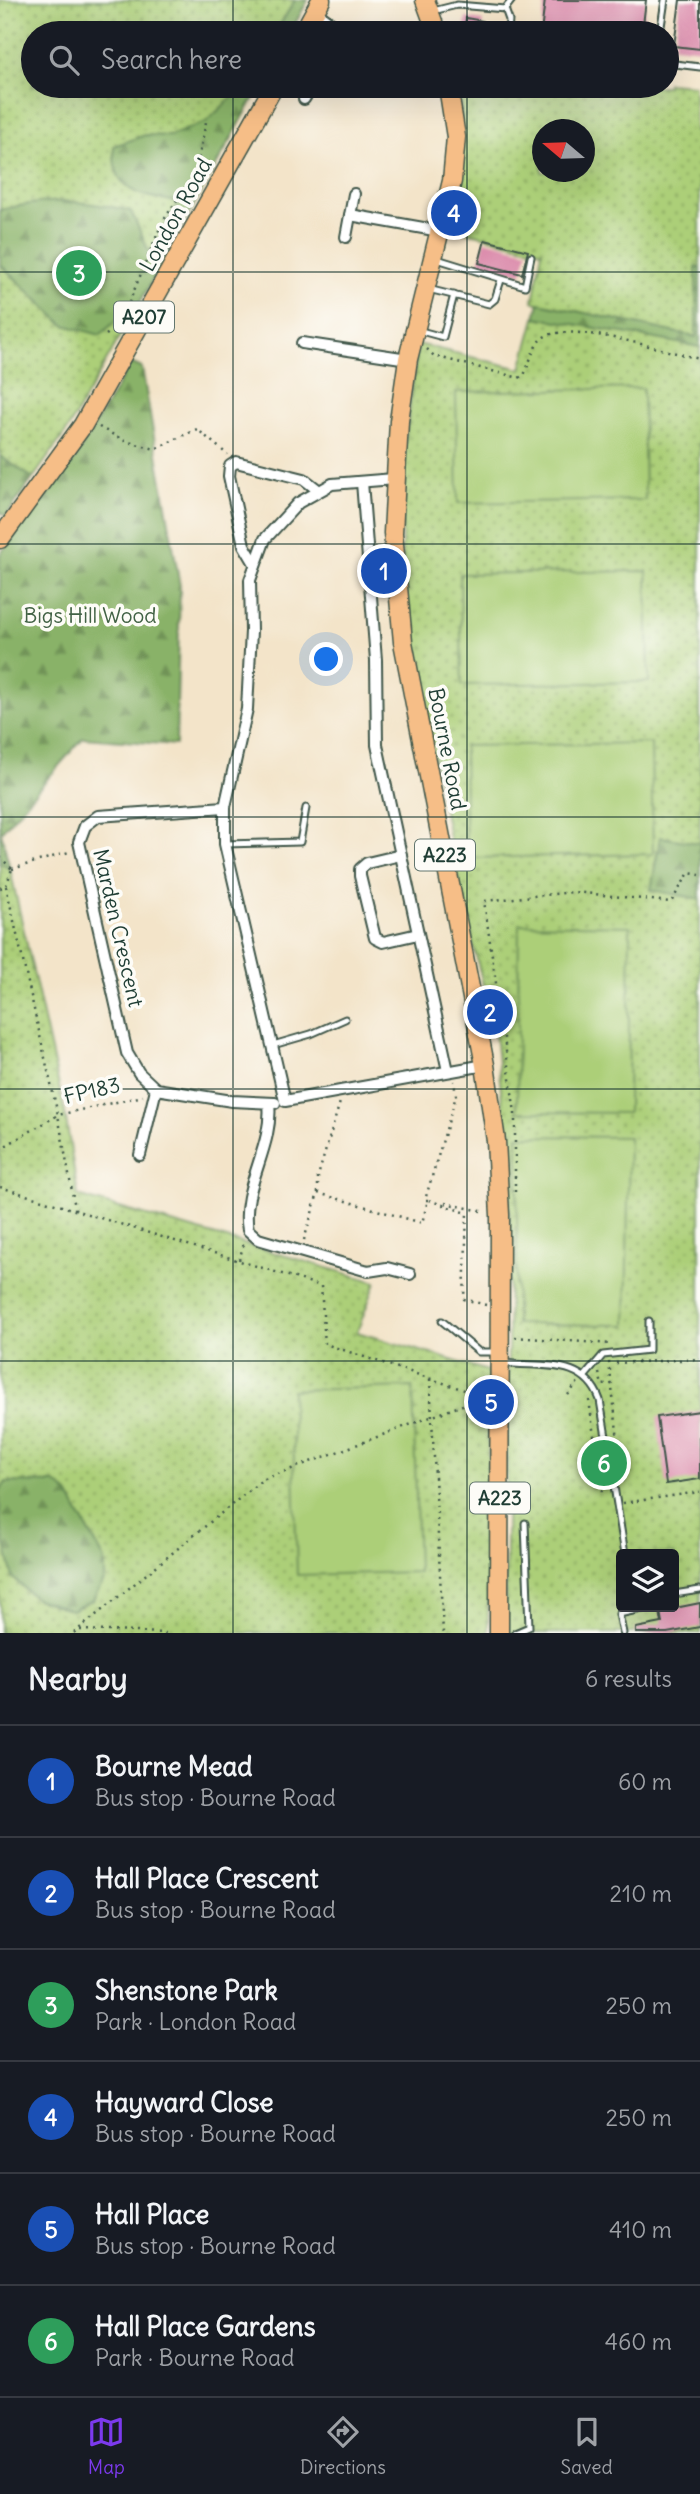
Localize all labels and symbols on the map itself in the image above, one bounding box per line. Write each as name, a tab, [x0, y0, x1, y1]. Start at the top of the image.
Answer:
north arrow	[532, 119, 595, 182]
street label: London Road	[133, 153, 218, 276]
pin: 4	[431, 187, 477, 239]
pin: 3	[56, 247, 102, 299]
road number: A207	[114, 302, 174, 332]
pin: 1	[361, 545, 407, 597]
park label: Bigs Hill Wood	[23, 602, 157, 629]
your location	[309, 642, 343, 676]
street label: Bourne Road	[422, 685, 473, 812]
road number: A223	[415, 840, 475, 870]
street label: Marden Crescent	[87, 846, 150, 1009]
pin: 2	[467, 986, 513, 1038]
street label: FP183	[61, 1071, 123, 1110]
pin: 5	[468, 1376, 514, 1428]
pin: 6	[581, 1437, 627, 1489]
road number: A223	[470, 1482, 530, 1514]

